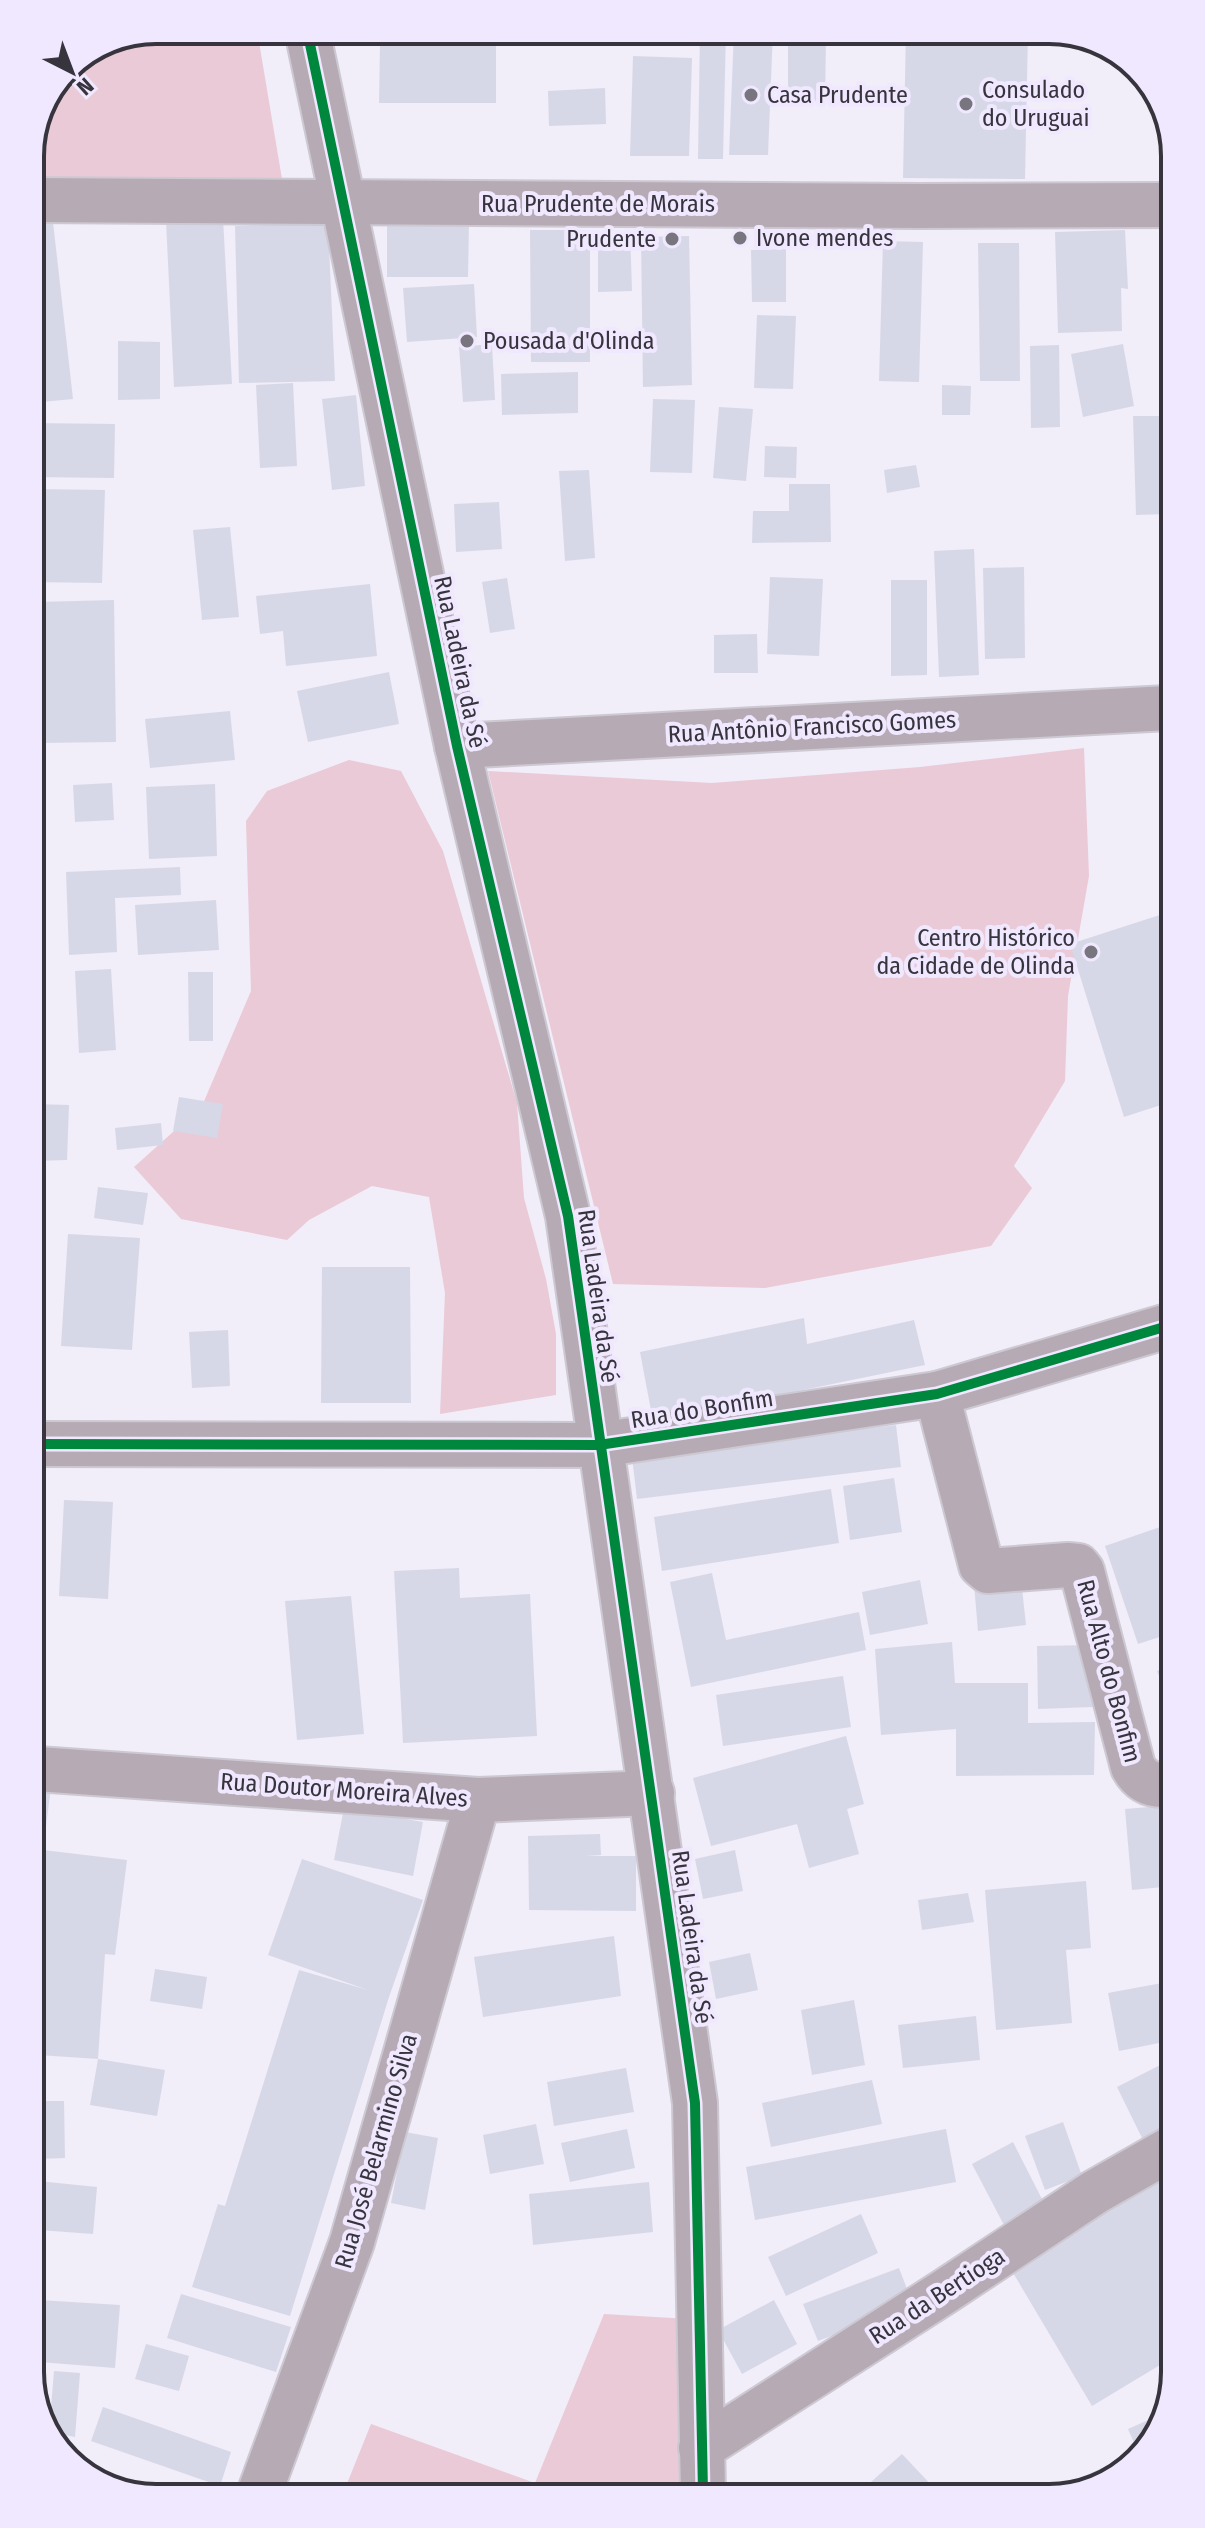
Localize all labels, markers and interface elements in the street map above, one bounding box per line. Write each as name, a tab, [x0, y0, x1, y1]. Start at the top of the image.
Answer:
north arrow	[32, 32, 112, 112]
text: N	[71, 72, 99, 101]
place label: Consulado do Uruguai	[982, 76, 1090, 132]
place label: Casa Prudente	[767, 81, 908, 109]
marker: Casa Prudente	[742, 86, 760, 104]
marker: Consulado do Uruguai	[957, 95, 975, 113]
street label: Rua Prudente de Morais	[481, 190, 715, 218]
place label: Ivone mendes	[756, 224, 894, 252]
place label: Prudente	[566, 225, 656, 253]
marker: Ivone mendes	[731, 229, 749, 247]
marker: Prudente	[663, 230, 681, 248]
place label: Pousada d'Olinda	[483, 327, 655, 355]
marker: Pousada d'Olinda	[458, 332, 476, 350]
street label: Rua Ladeira da Sé	[428, 573, 492, 751]
street label: Rua Antônio Francisco Gomes	[667, 705, 957, 749]
place label: Centro Histórico da Cidade de Olinda	[876, 924, 1075, 980]
marker: Centro Histórico da Cidade de Olinda	[1082, 943, 1100, 961]
street label: Rua Ladeira da Sé	[572, 1207, 624, 1385]
street label: Rua do Bonfim	[629, 1384, 775, 1434]
street label: Rua Alto do Bonfim	[1071, 1576, 1147, 1766]
street label: Rua Doutor Moreira Alves	[219, 1767, 469, 1813]
street label: Rua Ladeira da Sé	[666, 1848, 718, 2026]
street label: Rua José Belarmino Silva	[329, 2030, 423, 2272]
street label: Rua da Bertioga	[864, 2242, 1010, 2350]

